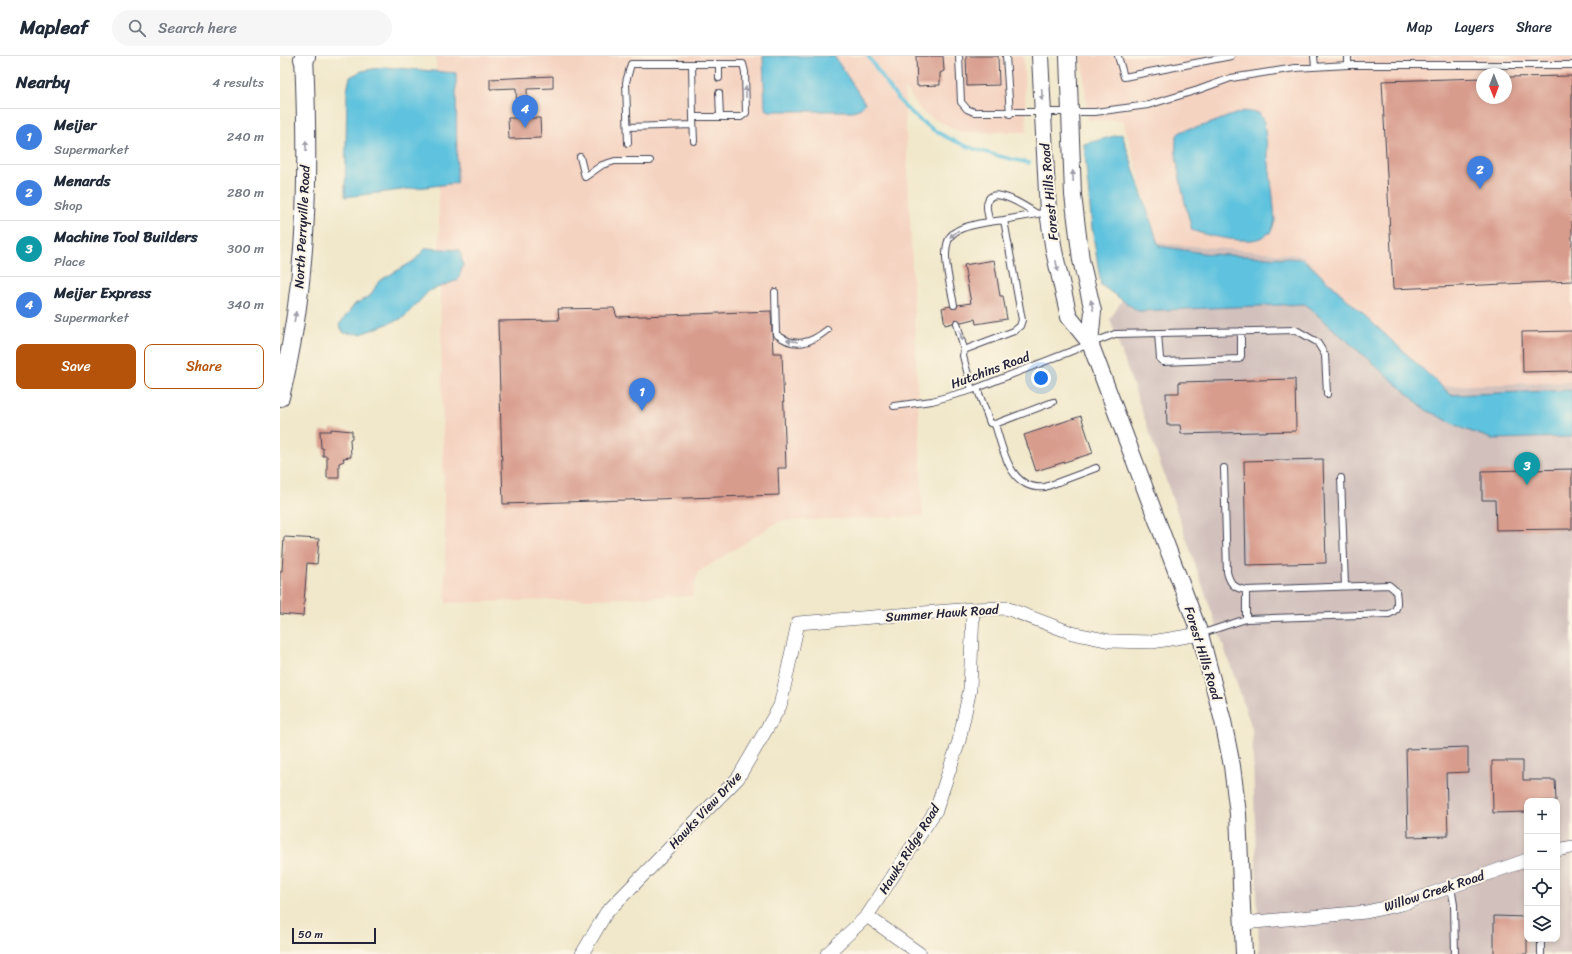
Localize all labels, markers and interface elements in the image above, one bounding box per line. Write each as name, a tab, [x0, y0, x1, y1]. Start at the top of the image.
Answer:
search box	[112, 10, 392, 46]
text: Mapleaf	[20, 11, 88, 44]
text: Search here	[158, 15, 237, 41]
text: Map	[1407, 15, 1432, 40]
text: Layers	[1454, 15, 1494, 40]
text: Share	[1516, 15, 1552, 40]
icon: search	[126, 17, 148, 39]
text: Nearby	[16, 67, 70, 97]
north arrow	[1476, 68, 1512, 104]
text: 4 results	[212, 71, 264, 94]
one-way arrow	[742, 86, 749, 98]
one-way arrow	[1039, 89, 1045, 102]
pin: 4	[512, 95, 538, 128]
text: Meijer	[54, 112, 96, 138]
text: 1	[26, 125, 32, 148]
text: 240 m	[227, 125, 264, 148]
text: Supermarket	[54, 138, 129, 161]
one-way arrow	[303, 139, 309, 152]
street label: Forest Hills Road	[1033, 142, 1065, 241]
pin: 2	[1467, 156, 1493, 189]
street label: North Perryville Road	[287, 164, 317, 289]
text: Menards	[54, 168, 111, 194]
one-way arrow	[1069, 170, 1076, 182]
text: 2	[25, 181, 33, 204]
text: 280 m	[227, 181, 264, 204]
text: Shop	[54, 194, 82, 217]
text: Machine Tool Builders	[54, 224, 198, 250]
one-way arrow	[949, 230, 959, 239]
text: 3	[25, 237, 33, 260]
text: 300 m	[227, 237, 264, 260]
text: Place	[54, 250, 85, 273]
one-way arrow	[1054, 260, 1060, 272]
text: Meijer Express	[54, 280, 151, 306]
text: 4	[25, 293, 33, 316]
text: 340 m	[227, 293, 264, 316]
one-way arrow	[1088, 299, 1094, 311]
text: Supermarket	[54, 306, 129, 329]
one-way arrow	[293, 311, 299, 324]
one-way arrow	[958, 330, 964, 343]
one-way arrow	[786, 338, 798, 344]
button: Save	[16, 344, 136, 389]
button: Share	[144, 344, 264, 389]
street label: Hutchins Road	[947, 345, 1034, 395]
your location	[1031, 368, 1051, 388]
pin: 1	[629, 378, 655, 411]
pin: 3	[1514, 452, 1540, 485]
street label: Summer Hawk Road	[885, 597, 1000, 628]
street label: Forest Hills Road	[1178, 603, 1229, 704]
street label: Hawks View Drive	[663, 765, 748, 854]
street label: Hawks Ridge Road	[872, 798, 947, 899]
map controls	[1524, 798, 1560, 942]
button: +	[1524, 798, 1560, 834]
button: −	[1524, 834, 1560, 870]
street label: Willow Creek Road	[1381, 864, 1488, 918]
button: locate	[1524, 870, 1560, 906]
button: layers	[1524, 906, 1560, 942]
text: 50 m	[298, 925, 323, 944]
scale bar	[292, 926, 376, 945]

